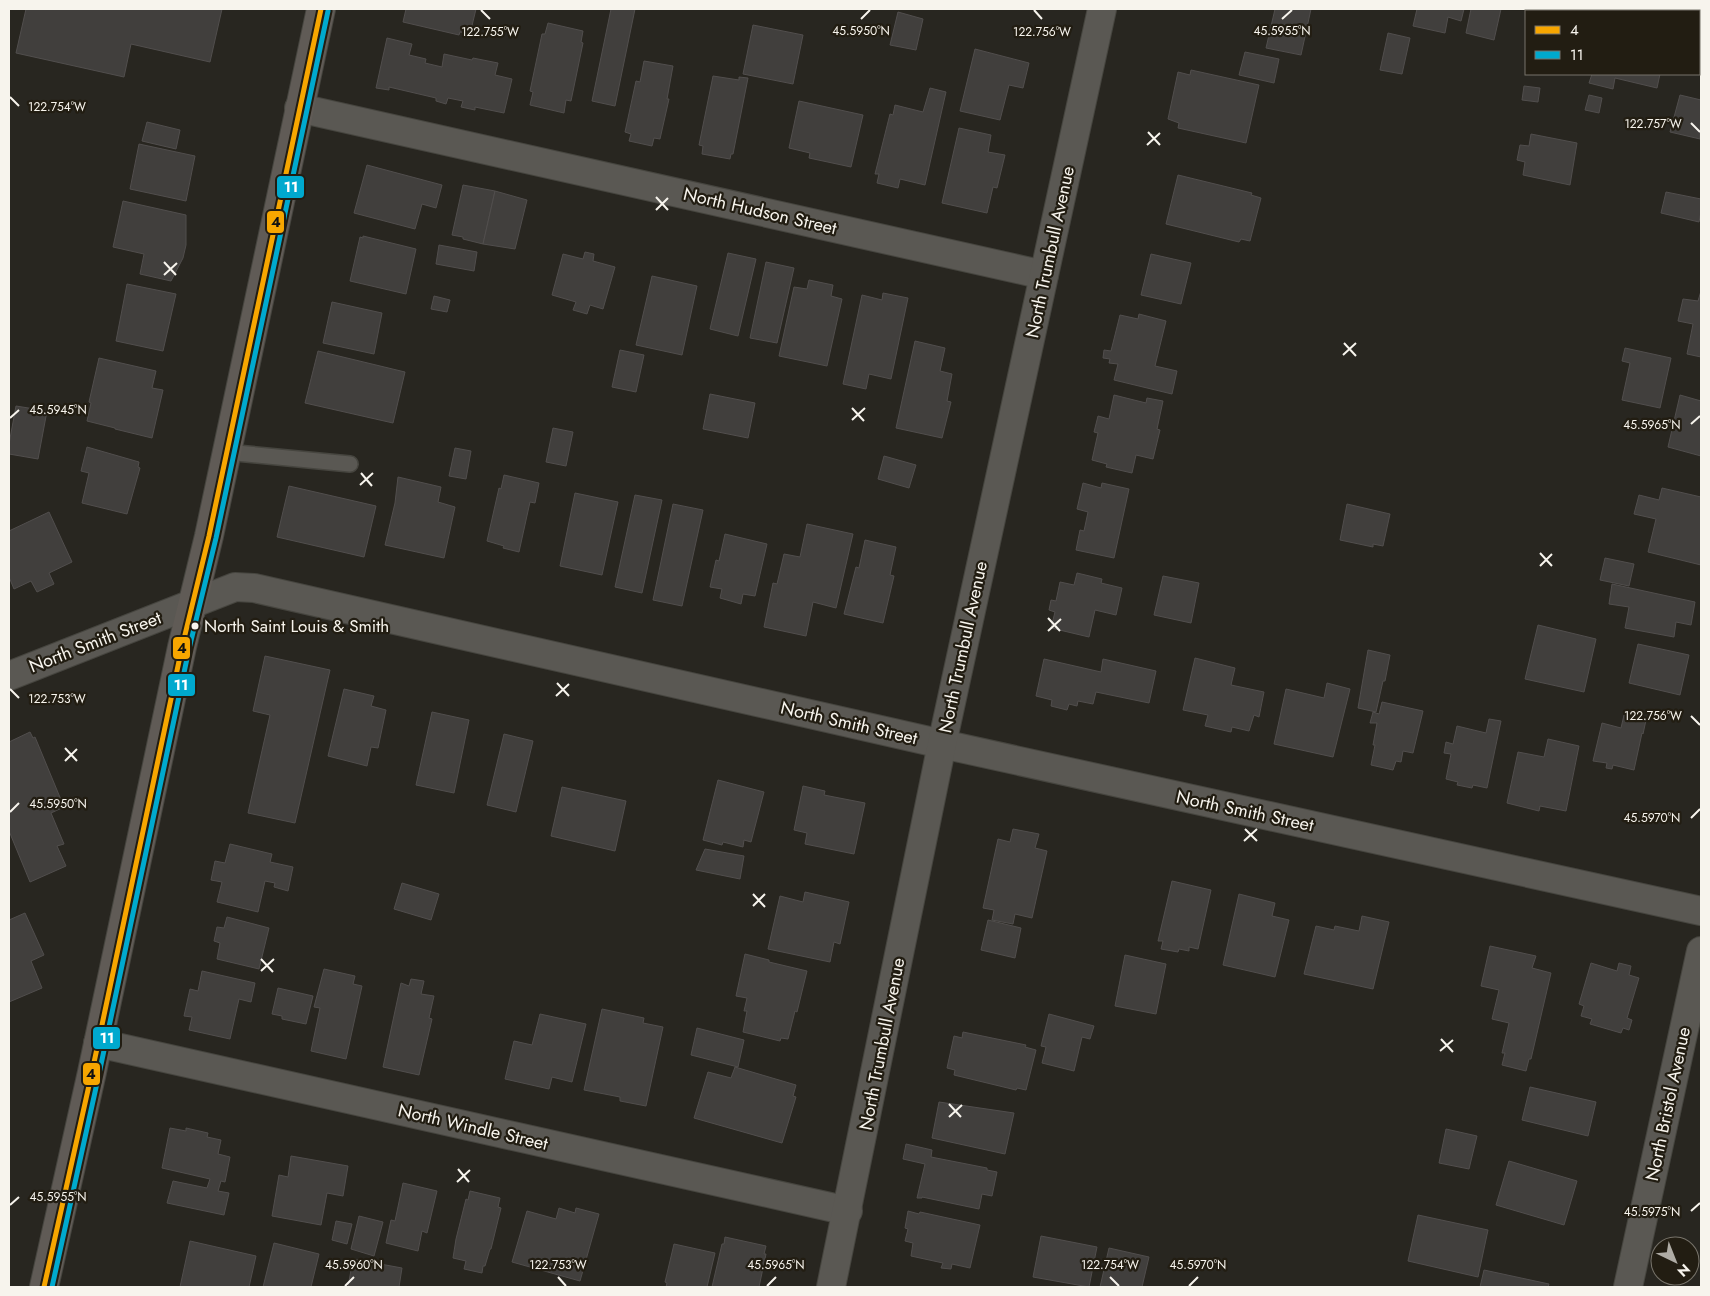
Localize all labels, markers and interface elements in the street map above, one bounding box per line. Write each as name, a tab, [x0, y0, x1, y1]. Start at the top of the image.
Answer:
legend	[1525, 10, 1700, 75]
text: 4	[1570, 19, 1579, 41]
text: 45.5950°N	[832, 22, 890, 40]
text: 45.5955°N	[1253, 22, 1311, 40]
text: 122.755°W	[461, 23, 519, 41]
text: 122.756°W	[1013, 23, 1071, 41]
text: 11	[1570, 44, 1584, 66]
text: 122.754°W	[28, 98, 86, 116]
text: 122.757°W	[1624, 115, 1682, 133]
street label: North Trumbull Avenue	[1019, 164, 1081, 340]
line badge: 11	[276, 175, 305, 199]
text: 11	[284, 177, 298, 197]
street label: North Hudson Street	[681, 181, 840, 241]
line badge: 4	[266, 210, 285, 234]
text: 4	[271, 212, 281, 232]
text: 45.5945°N	[29, 401, 87, 419]
text: 45.5965°N	[1623, 416, 1681, 434]
street label: North Trumbull Avenue	[932, 559, 994, 735]
street label: North Smith Street	[25, 605, 166, 679]
place label: North Saint Louis & Smith	[204, 614, 389, 638]
marker: North Saint Louis & Smith	[190, 621, 200, 631]
line badge: 4	[172, 636, 191, 660]
text: 4	[177, 638, 187, 658]
line badge: 11	[167, 673, 196, 697]
text: 11	[174, 675, 188, 695]
text: 122.753°W	[28, 690, 86, 708]
street label: North Smith Street	[778, 695, 921, 752]
text: 122.756°W	[1624, 707, 1682, 725]
street label: North Smith Street	[1174, 784, 1317, 838]
text: 45.5950°N	[29, 795, 87, 813]
text: 45.5970°N	[1624, 809, 1680, 827]
street label: North Trumbull Avenue	[853, 956, 911, 1132]
street label: North Bristol Avenue	[1639, 1024, 1697, 1184]
line badge: 11	[92, 1026, 121, 1050]
text: 11	[100, 1028, 114, 1048]
line badge: 4	[82, 1062, 101, 1086]
text: 4	[86, 1064, 96, 1084]
street label: North Windle Street	[395, 1097, 551, 1157]
text: 45.5955°N	[29, 1188, 87, 1206]
text: 45.5975°N	[1624, 1203, 1680, 1221]
north arrow	[1650, 1236, 1700, 1286]
text: 45.5960°N	[325, 1256, 383, 1274]
text: 122.753°W	[529, 1256, 587, 1274]
text: 45.5965°N	[747, 1256, 805, 1274]
text: 122.754°W	[1081, 1256, 1139, 1274]
text: 45.5970°N	[1170, 1256, 1226, 1274]
text: N	[1673, 1259, 1695, 1282]

